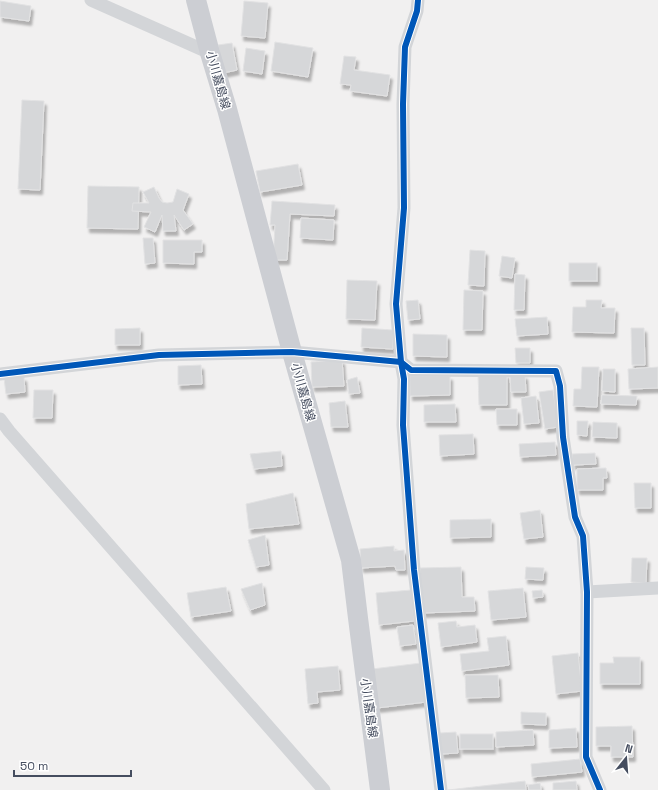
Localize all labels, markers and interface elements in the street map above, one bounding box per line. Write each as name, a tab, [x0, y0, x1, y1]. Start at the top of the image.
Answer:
street label: 小川嘉島線	[202, 49, 234, 111]
street label: 小川嘉島線	[287, 361, 319, 423]
street label: 小川嘉島線	[357, 677, 381, 739]
north arrow	[606, 738, 646, 778]
text: N	[623, 741, 634, 756]
scale bar	[14, 752, 131, 778]
text: 50 m	[20, 758, 48, 774]

